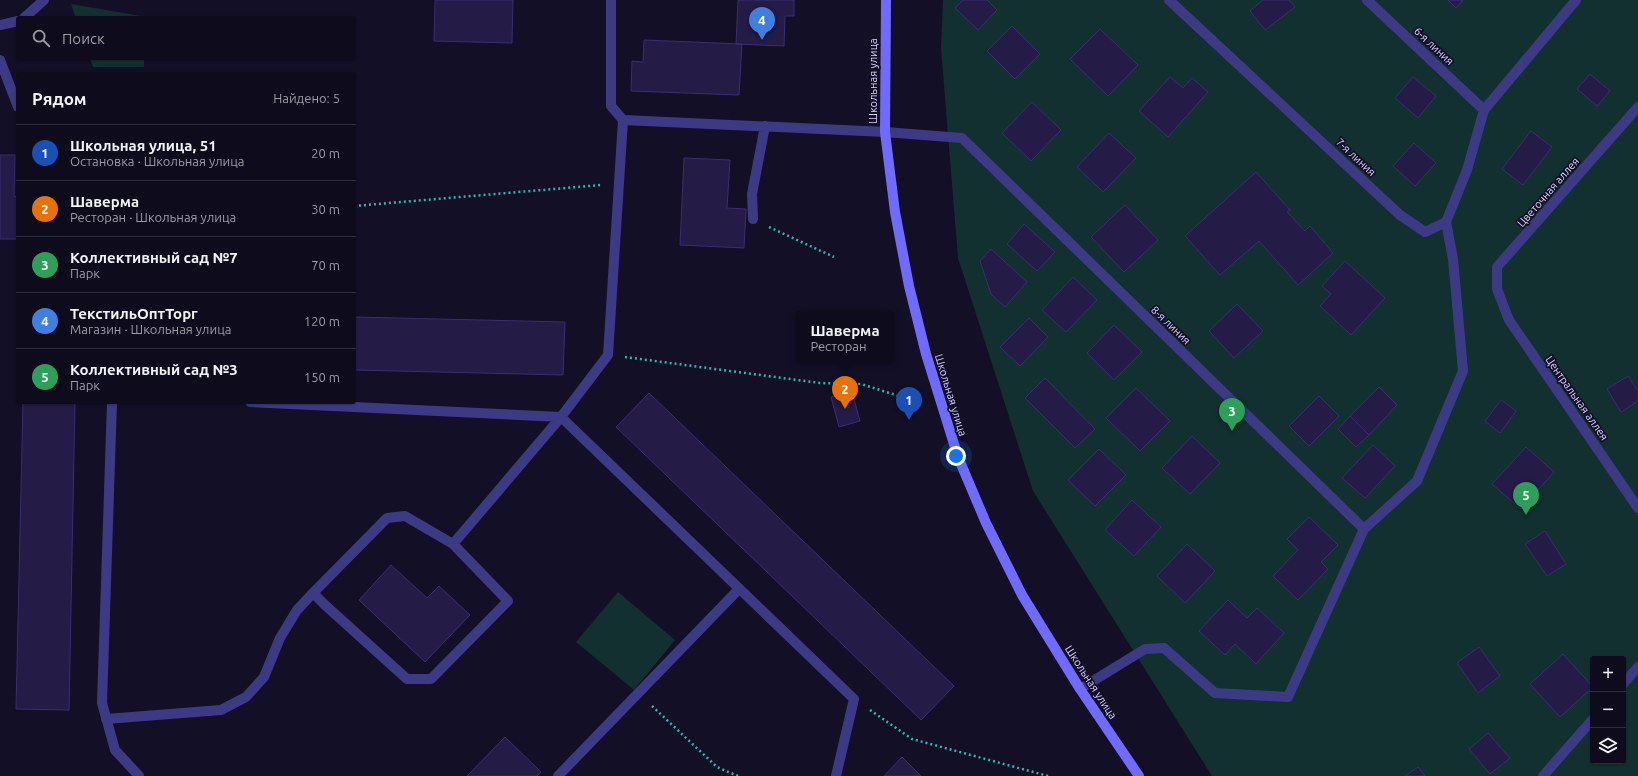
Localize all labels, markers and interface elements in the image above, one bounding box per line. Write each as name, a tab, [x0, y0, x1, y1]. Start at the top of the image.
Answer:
pin: 4	[749, 7, 775, 40]
search box	[16, 16, 356, 60]
street label: 6-я линия	[1412, 25, 1456, 67]
icon: search	[30, 27, 52, 49]
text: Поиск	[62, 30, 105, 47]
street label: Школьная улица	[867, 38, 879, 124]
text: Рядом	[32, 89, 87, 108]
text: Найдено: 5	[273, 91, 340, 105]
street label: 7-я линия	[1334, 136, 1378, 178]
text: Школьная улица, 51	[70, 137, 217, 154]
text: 1	[41, 146, 49, 160]
text: 20 m	[311, 146, 340, 160]
text: Остановка · Школьная улица	[70, 154, 245, 168]
street label: Цветочная аллея	[1515, 155, 1581, 229]
text: Шаверма	[70, 193, 139, 210]
text: 2	[41, 202, 49, 216]
text: 30 m	[311, 202, 340, 216]
text: Ресторан · Школьная улица	[70, 210, 236, 224]
text: Коллективный сад №7	[70, 249, 238, 266]
text: 3	[41, 258, 49, 272]
text: 70 m	[311, 258, 340, 272]
text: Парк	[70, 266, 100, 280]
street label: 8-я линия	[1149, 303, 1193, 347]
text: ТекстильОптТорг	[70, 305, 198, 322]
popup	[796, 311, 894, 363]
text: 4	[41, 314, 49, 328]
text: 120 m	[304, 314, 340, 328]
text: Магазин · Школьная улица	[70, 322, 231, 336]
text: Шаверма	[810, 322, 880, 339]
text: Ресторан	[810, 339, 867, 353]
street label: Школьная улица	[933, 352, 969, 438]
street label: Центральная аллея	[1543, 353, 1611, 443]
text: Коллективный сад №3	[70, 361, 238, 378]
text: 5	[41, 370, 49, 384]
text: 150 m	[304, 370, 340, 384]
pin: 2	[832, 376, 858, 409]
text: Парк	[70, 378, 100, 392]
pin: 1	[896, 387, 922, 420]
pin: 3	[1219, 398, 1245, 431]
your location	[946, 446, 966, 466]
pin: 5	[1513, 482, 1539, 515]
street label: Школьная улица	[1063, 643, 1119, 721]
map controls	[1590, 656, 1626, 764]
button: +	[1590, 656, 1626, 692]
button: −	[1590, 692, 1626, 728]
button: layers	[1590, 728, 1626, 764]

